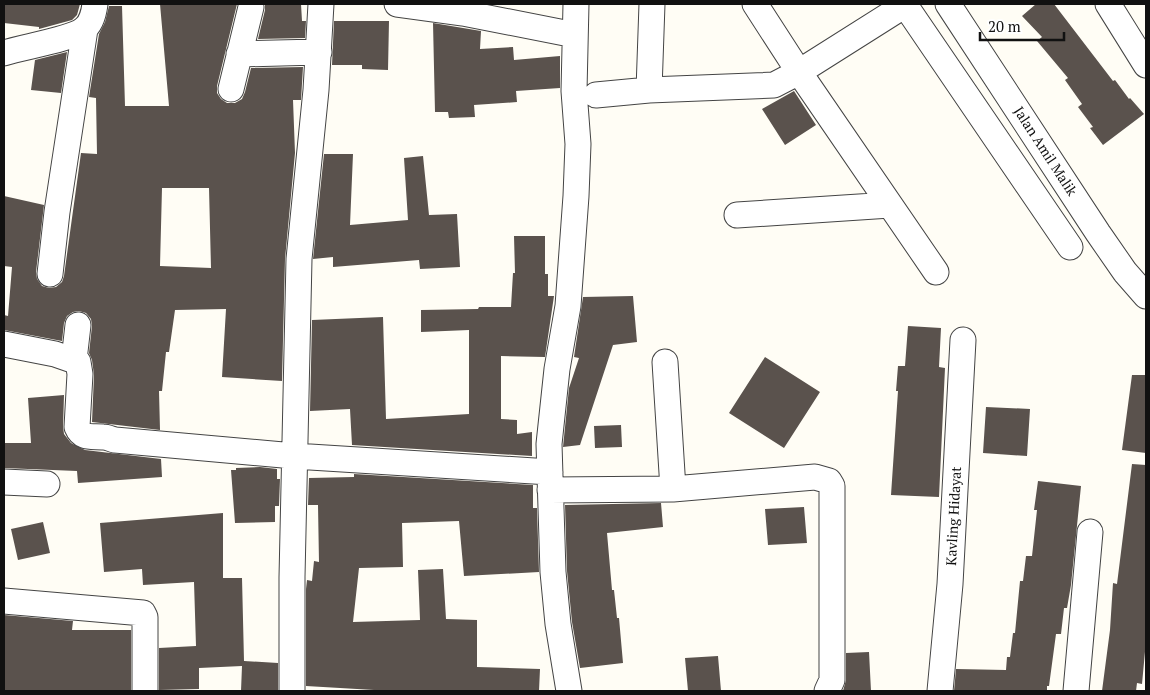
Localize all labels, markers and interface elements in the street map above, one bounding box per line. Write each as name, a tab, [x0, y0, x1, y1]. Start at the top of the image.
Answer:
scale bar	[980, 10, 1064, 42]
text: 20 m	[988, 16, 1021, 36]
street label: Jalan Amil Malik	[1010, 103, 1082, 200]
street label: Kavling Hidayat	[941, 465, 965, 566]

